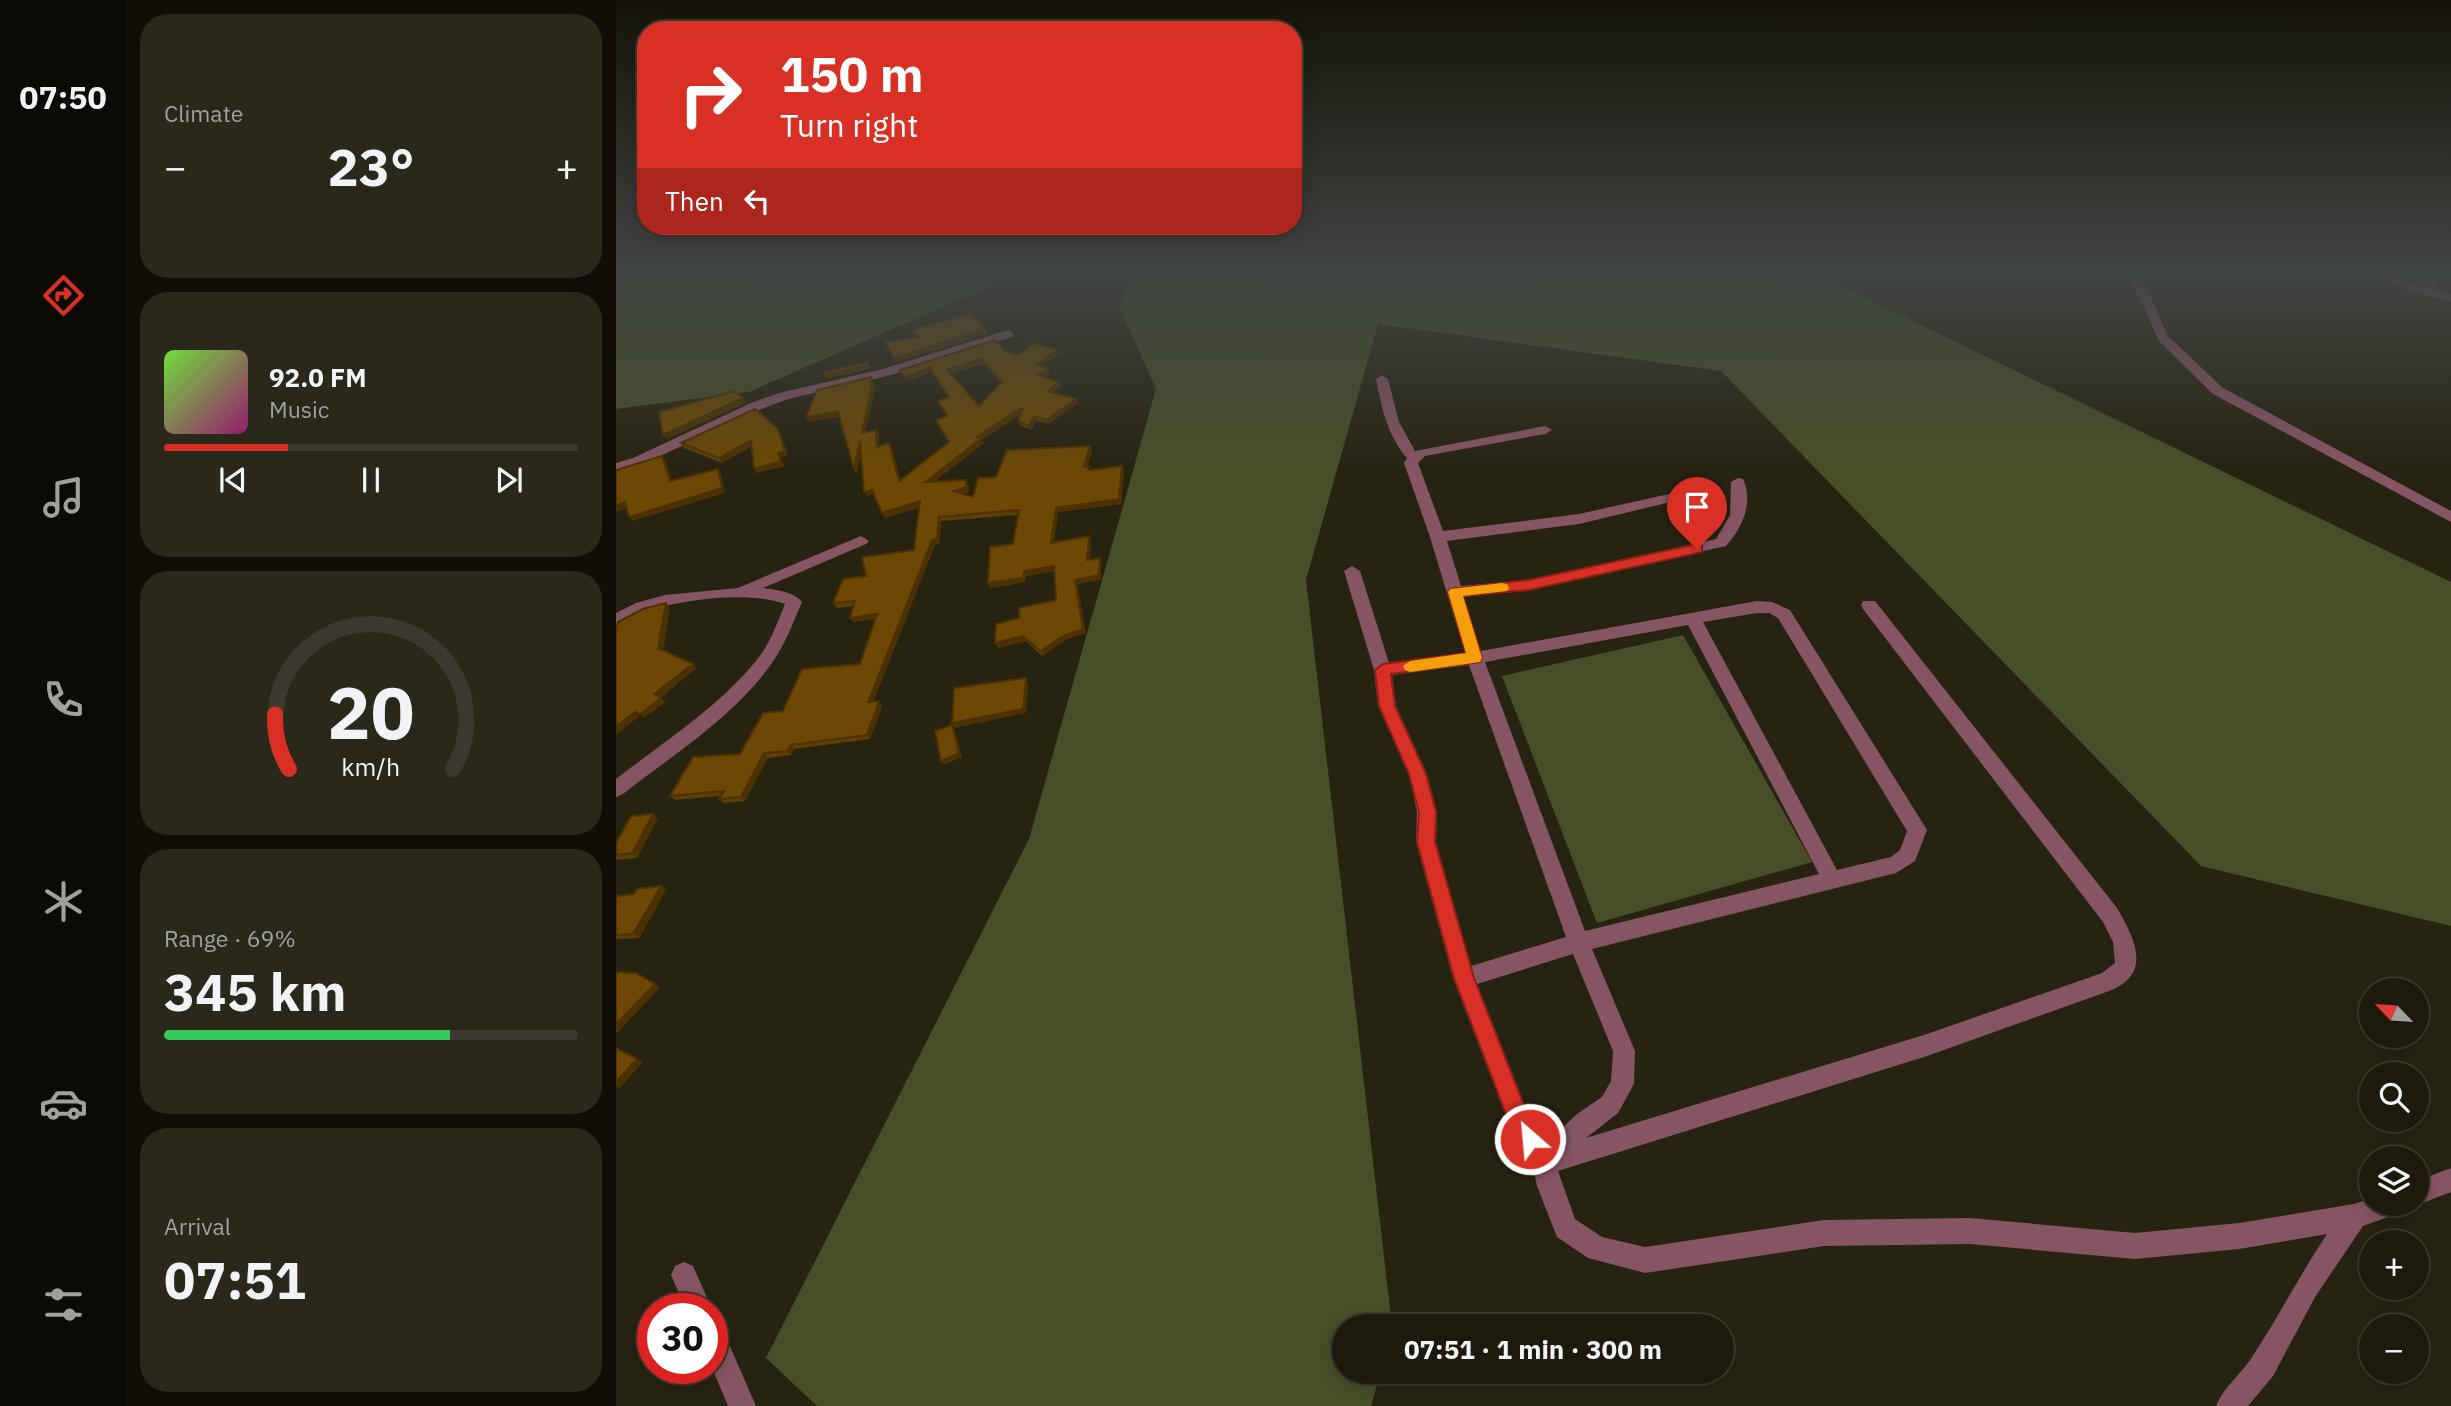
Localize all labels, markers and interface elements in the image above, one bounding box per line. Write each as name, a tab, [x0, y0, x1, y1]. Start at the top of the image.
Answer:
text: 150 m	[780, 42, 924, 105]
icon: right	[665, 49, 756, 140]
text: 07:50	[19, 76, 107, 118]
text: Climate	[164, 98, 243, 128]
text: Turn right	[780, 104, 918, 146]
text: 23°	[328, 133, 414, 200]
text: −	[164, 142, 187, 191]
text: +	[555, 142, 578, 191]
icon: left	[738, 182, 776, 220]
text: Then	[665, 184, 724, 218]
icon: directions	[39, 271, 88, 320]
text: 92.0 FM	[269, 360, 367, 394]
text: Music	[269, 394, 329, 424]
icon: previous	[214, 461, 252, 499]
icon: pause	[352, 461, 390, 499]
icon: next	[490, 461, 528, 499]
icon: music	[39, 473, 88, 522]
pin	[1667, 477, 1727, 549]
icon: arrive	[1678, 488, 1716, 526]
text: 20	[327, 664, 415, 759]
icon: phone	[39, 675, 88, 724]
text: km/h	[342, 750, 400, 783]
icon: climate	[39, 877, 88, 926]
text: Range · 69%	[164, 923, 296, 953]
text: 345 km	[164, 958, 346, 1025]
north arrow	[2359, 978, 2429, 1048]
map controls	[2359, 978, 2429, 1384]
button: search	[2359, 1062, 2429, 1132]
icon: car	[39, 1079, 88, 1128]
position arrow	[1493, 1102, 1567, 1176]
button: layers	[2359, 1146, 2429, 1216]
text: Arrival	[164, 1211, 231, 1241]
button: +	[2359, 1230, 2429, 1300]
text: 07:51	[164, 1246, 306, 1313]
icon: filters	[39, 1280, 88, 1329]
speed limit sign: 30	[637, 1293, 728, 1384]
button: −	[2359, 1314, 2429, 1384]
text: 07:51 · 1 min · 300 m	[1404, 1332, 1662, 1366]

